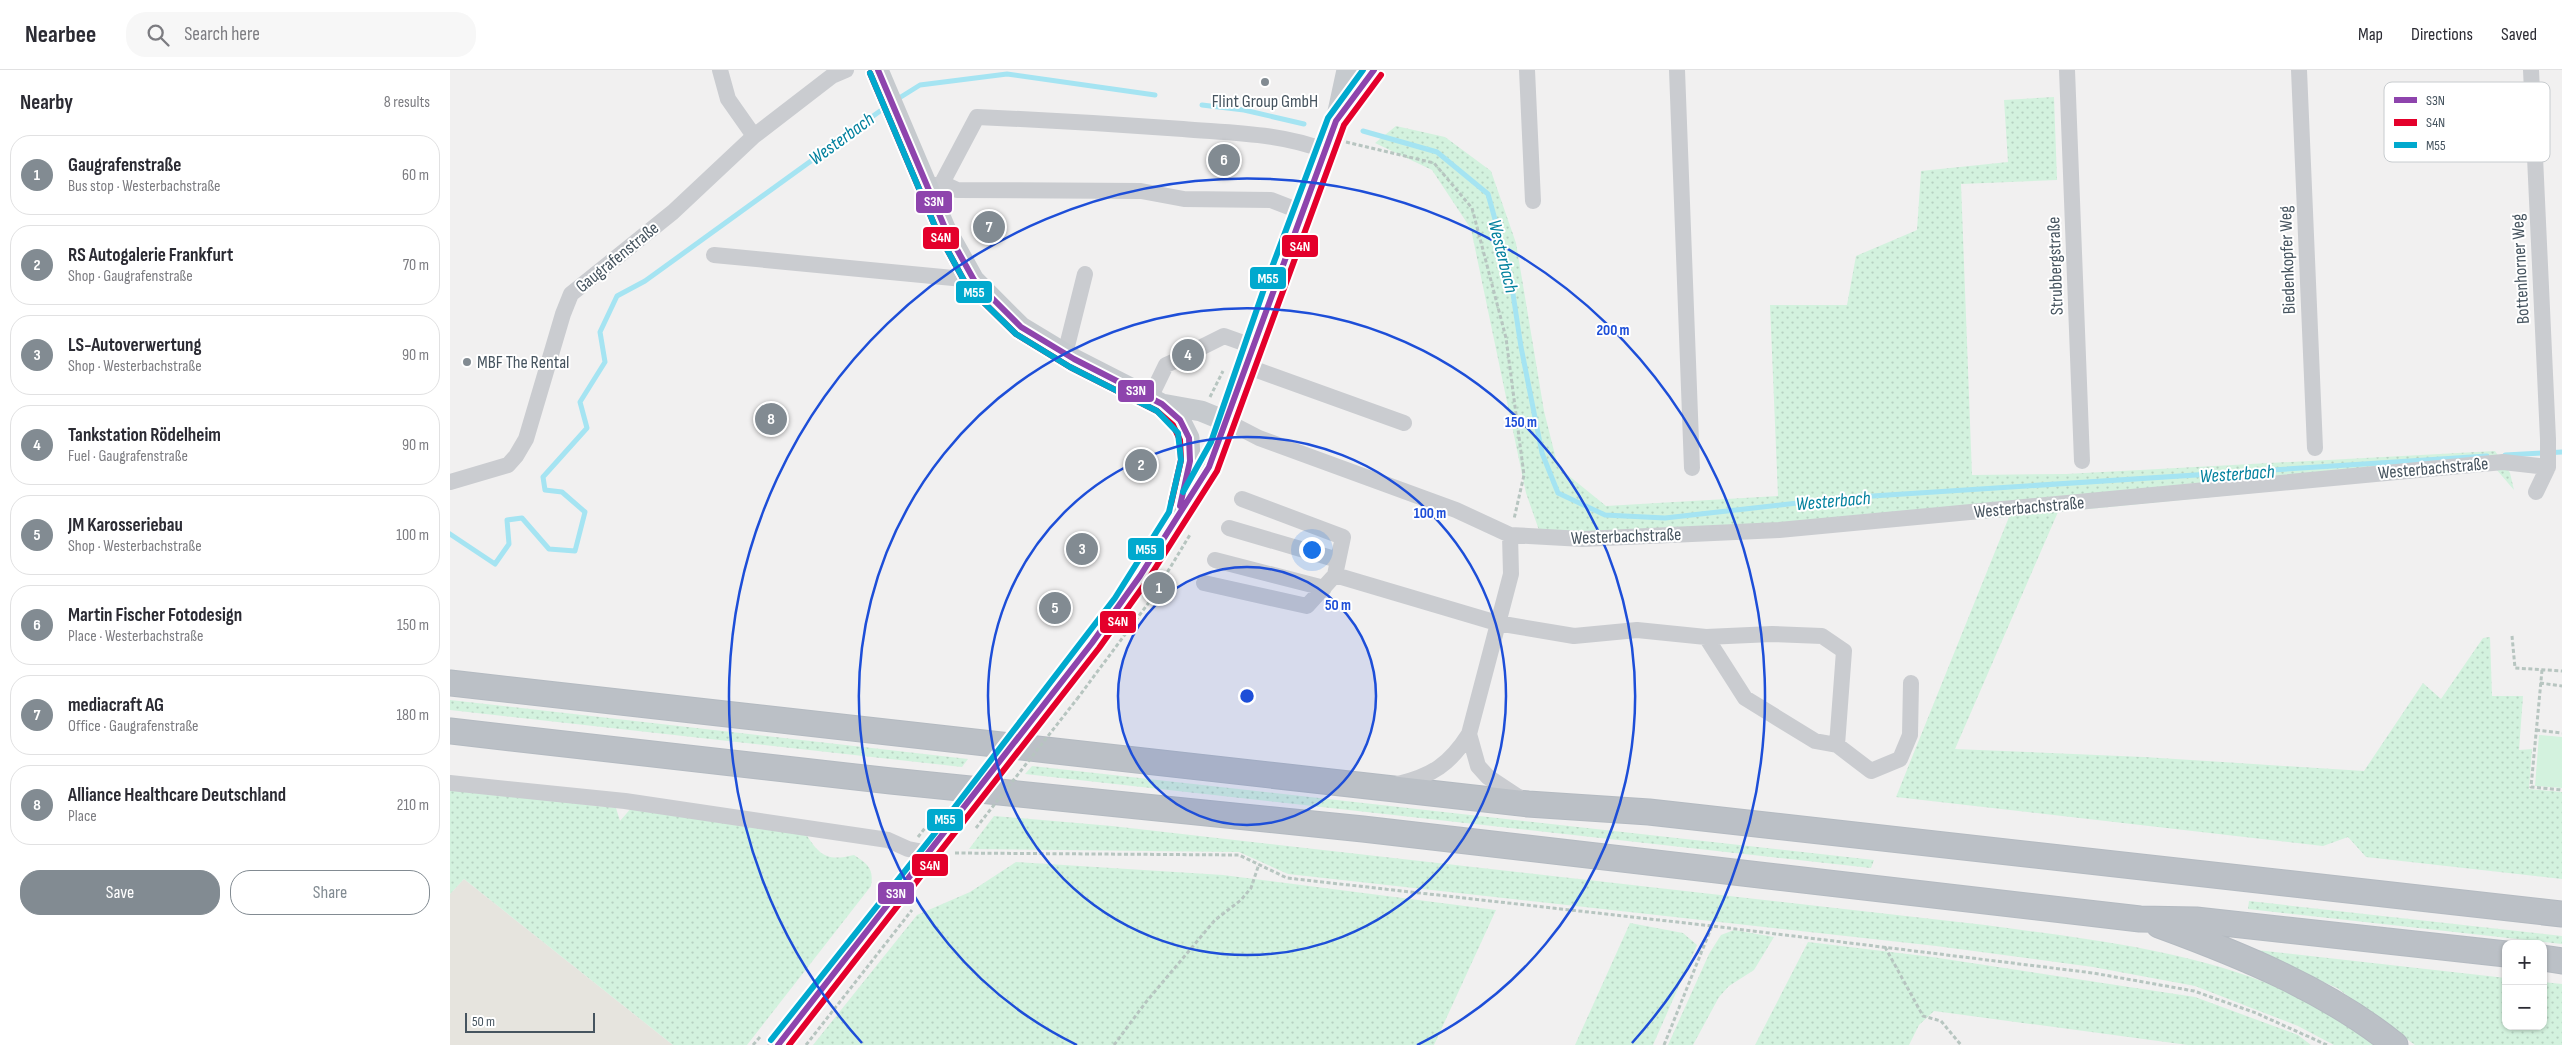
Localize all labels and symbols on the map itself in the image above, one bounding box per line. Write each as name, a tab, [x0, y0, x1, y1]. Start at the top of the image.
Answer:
marker: Flint Group GmbH	[1259, 76, 1271, 88]
legend	[2384, 82, 2550, 162]
place label: Flint Group GmbH	[1212, 91, 1318, 112]
text: S3N	[2426, 92, 2445, 109]
water label: Westerbach	[805, 108, 879, 171]
text: S4N	[2426, 114, 2445, 131]
text: M55	[2426, 137, 2446, 154]
pin: 6	[1208, 141, 1240, 179]
line badge: S3N	[915, 190, 953, 214]
text: S3N	[924, 193, 944, 210]
street label: Biedenkopfer Weg	[2275, 205, 2300, 315]
pin: 7	[973, 208, 1005, 246]
street label: Bottenhorner Weg	[2507, 213, 2534, 325]
street label: Strubbergstraße	[2043, 216, 2068, 316]
water label: Westerbach	[1482, 217, 1523, 296]
street label: Gaugrafenstraße	[572, 218, 663, 297]
line badge: S4N	[922, 226, 960, 250]
text: S4N	[931, 229, 951, 246]
line badge: S4N	[1281, 234, 1319, 258]
text: S4N	[1290, 238, 1310, 255]
line badge: M55	[1249, 266, 1287, 290]
text: M55	[1257, 270, 1279, 287]
line badge: M55	[955, 280, 993, 304]
text: M55	[963, 284, 985, 301]
text: 200 m	[1596, 321, 1630, 340]
pin: 4	[1172, 336, 1204, 374]
place label: MBF The Rental	[477, 352, 569, 373]
marker: MBF The Rental	[461, 356, 473, 368]
line badge: S3N	[1117, 379, 1155, 403]
text: S3N	[1126, 382, 1146, 399]
pin: 8	[755, 400, 787, 438]
text: 150 m	[1505, 413, 1537, 432]
pin: 2	[1125, 446, 1157, 484]
street label: Westerbachstraße	[2377, 453, 2489, 484]
water label: Westerbach	[2199, 460, 2275, 489]
water label: Westerbach	[1795, 487, 1872, 516]
street label: Westerbachstraße	[1973, 492, 2085, 523]
text: 100 m	[1414, 504, 1446, 523]
street label: Westerbachstraße	[1570, 524, 1682, 549]
pin: 3	[1066, 530, 1098, 568]
line badge: M55	[1127, 537, 1165, 561]
your location	[1299, 537, 1325, 563]
text: M55	[1135, 541, 1157, 558]
pin: 1	[1143, 569, 1175, 607]
pin: 5	[1039, 589, 1071, 627]
text: 50 m	[1325, 596, 1351, 615]
line badge: S4N	[1099, 610, 1137, 634]
text: S4N	[1108, 613, 1128, 630]
centre of rings	[1238, 687, 1256, 705]
line badge: M55	[926, 808, 964, 832]
text: M55	[934, 811, 956, 828]
line badge: S4N	[911, 853, 949, 877]
text: S4N	[920, 857, 940, 874]
line badge: S3N	[877, 881, 915, 905]
text: S3N	[886, 885, 906, 902]
scale bar	[465, 1010, 595, 1033]

